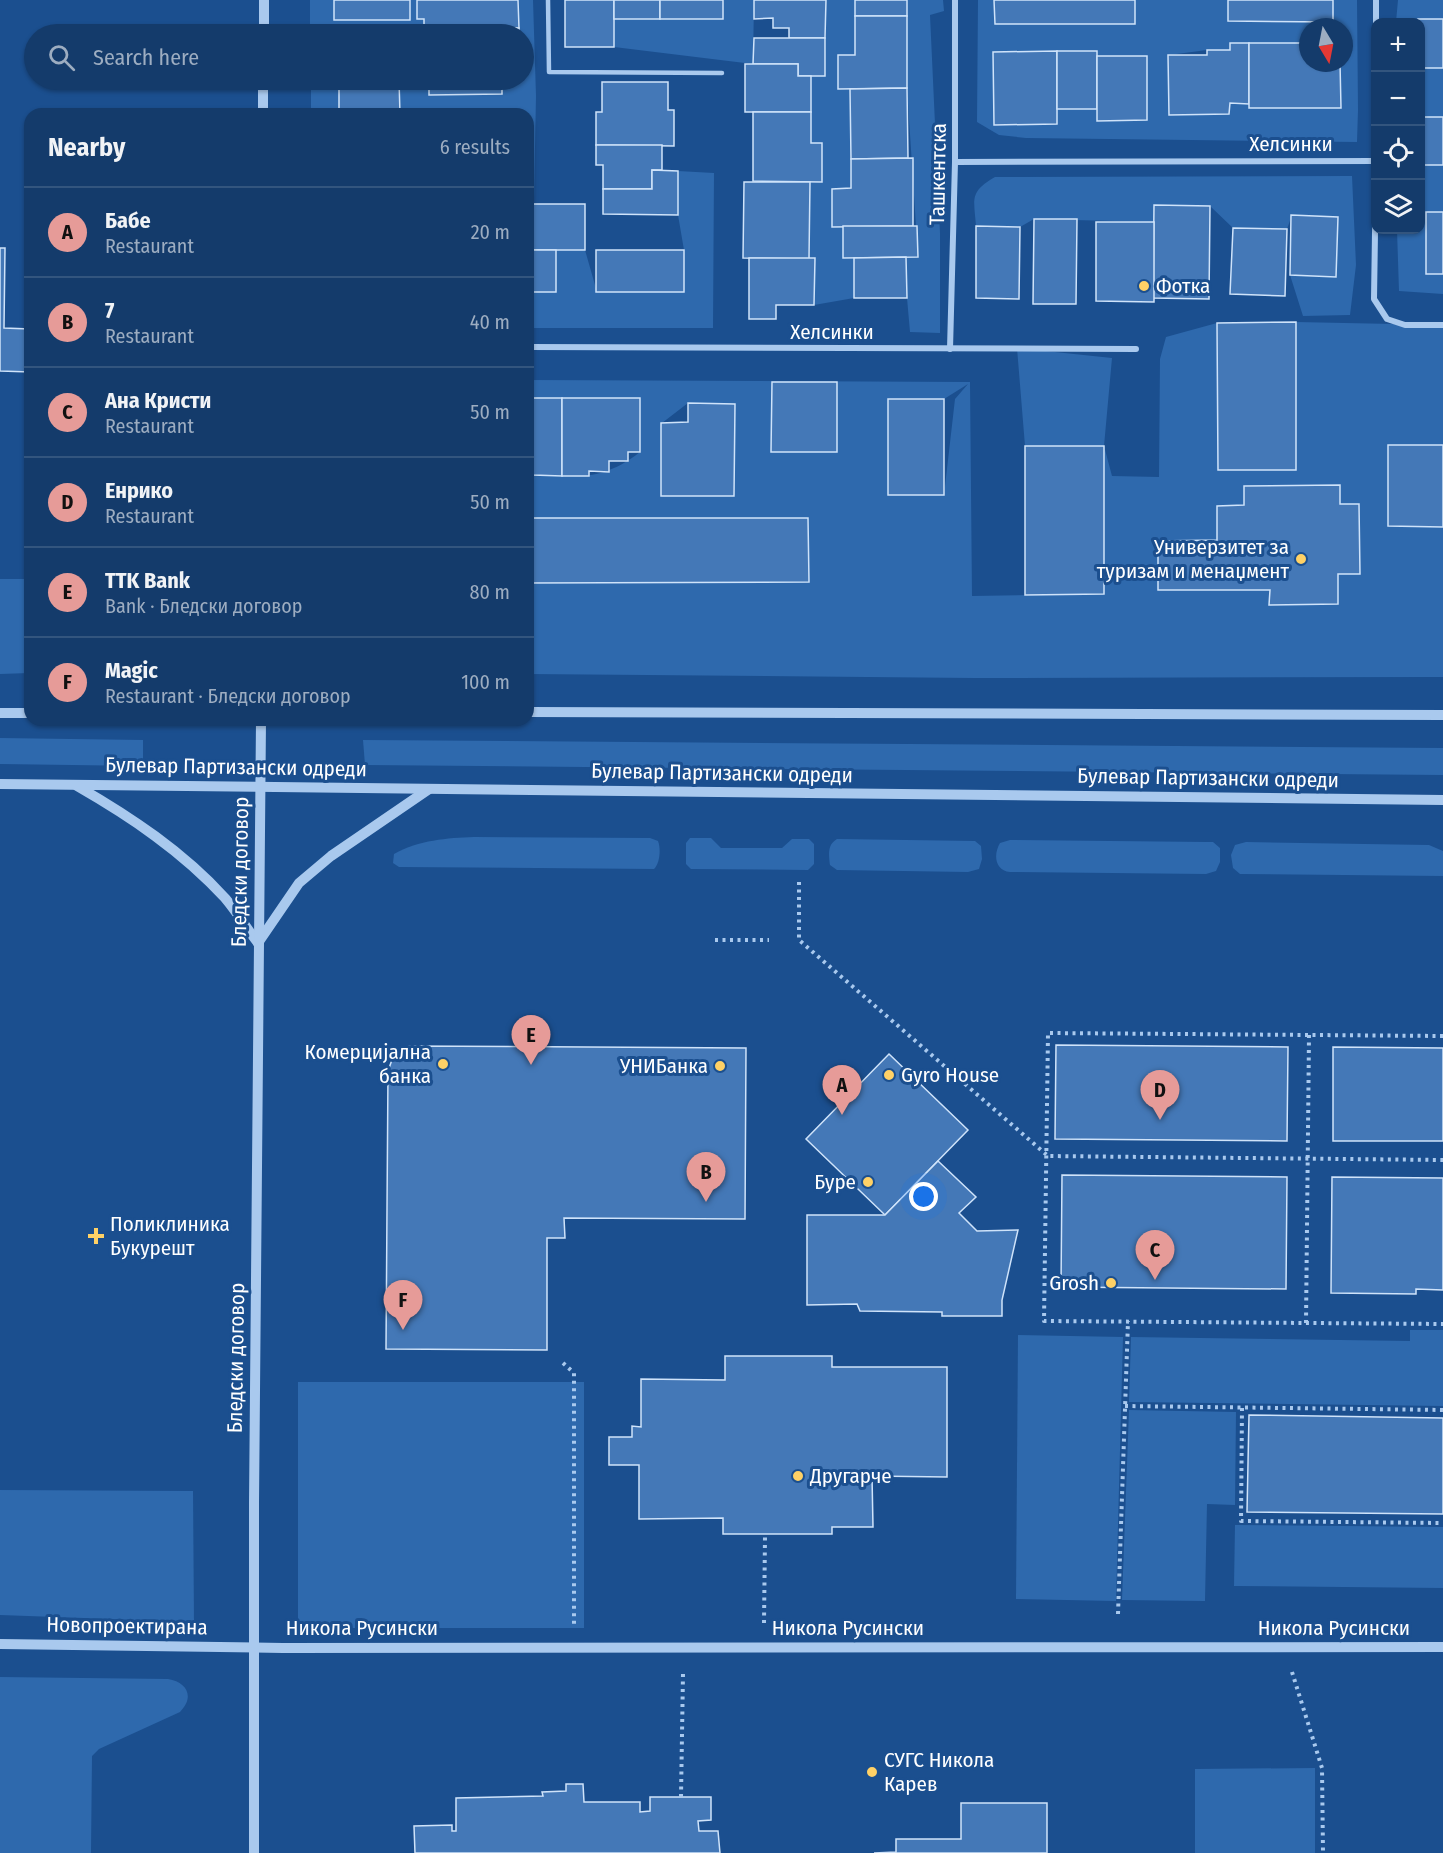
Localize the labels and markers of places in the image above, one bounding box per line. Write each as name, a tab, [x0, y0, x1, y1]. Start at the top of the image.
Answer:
place label: Фотка	[1156, 273, 1210, 299]
marker: Фотка	[1137, 279, 1151, 293]
place label: Универзитет за туризам и менаџмент	[1097, 534, 1289, 584]
marker: Универзитет за туризам и менаџмент	[1294, 552, 1308, 566]
pin: E	[512, 1016, 550, 1065]
place label: Комерцијална банка	[304, 1039, 431, 1089]
place label: УНИБанка	[619, 1053, 708, 1079]
marker: Комерцијална банка	[436, 1057, 450, 1071]
marker: УНИБанка	[713, 1059, 727, 1073]
place label: Gyro House	[901, 1062, 999, 1088]
pin: A	[822, 1066, 862, 1115]
marker: Gyro House	[882, 1068, 896, 1082]
pin: D	[1140, 1070, 1180, 1120]
pin: B	[686, 1152, 726, 1202]
place label: Буре	[814, 1169, 856, 1195]
marker: Буре	[861, 1175, 875, 1189]
place label: Поликлиника Букурешт	[110, 1211, 230, 1261]
marker: Поликлиника Букурешт	[87, 1227, 105, 1245]
pin: C	[1136, 1230, 1174, 1280]
place label: Grosh	[1049, 1270, 1099, 1296]
marker: Grosh	[1104, 1276, 1118, 1290]
pin: F	[384, 1280, 422, 1330]
place label: Другарче	[809, 1463, 892, 1489]
marker: Другарче	[791, 1469, 805, 1483]
place label: СУГС Никола Карев	[884, 1747, 994, 1797]
marker: СУГС Никола Карев	[865, 1765, 879, 1779]

